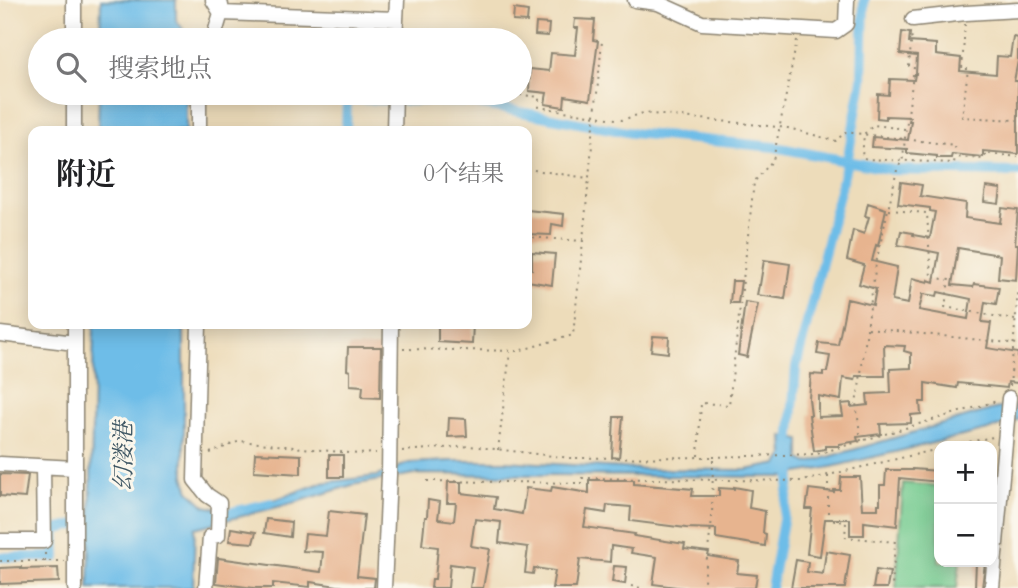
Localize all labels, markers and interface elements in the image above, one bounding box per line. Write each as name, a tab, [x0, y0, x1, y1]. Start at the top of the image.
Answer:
search box	[28, 28, 532, 105]
icon: search	[52, 48, 90, 86]
text: 搜索地点	[108, 51, 212, 86]
text: 附近	[56, 154, 116, 195]
text: 0个结果	[423, 158, 504, 189]
water label: 幻溇港	[108, 419, 139, 491]
map controls	[934, 441, 997, 567]
button: +	[934, 441, 997, 504]
button: −	[934, 504, 997, 567]

